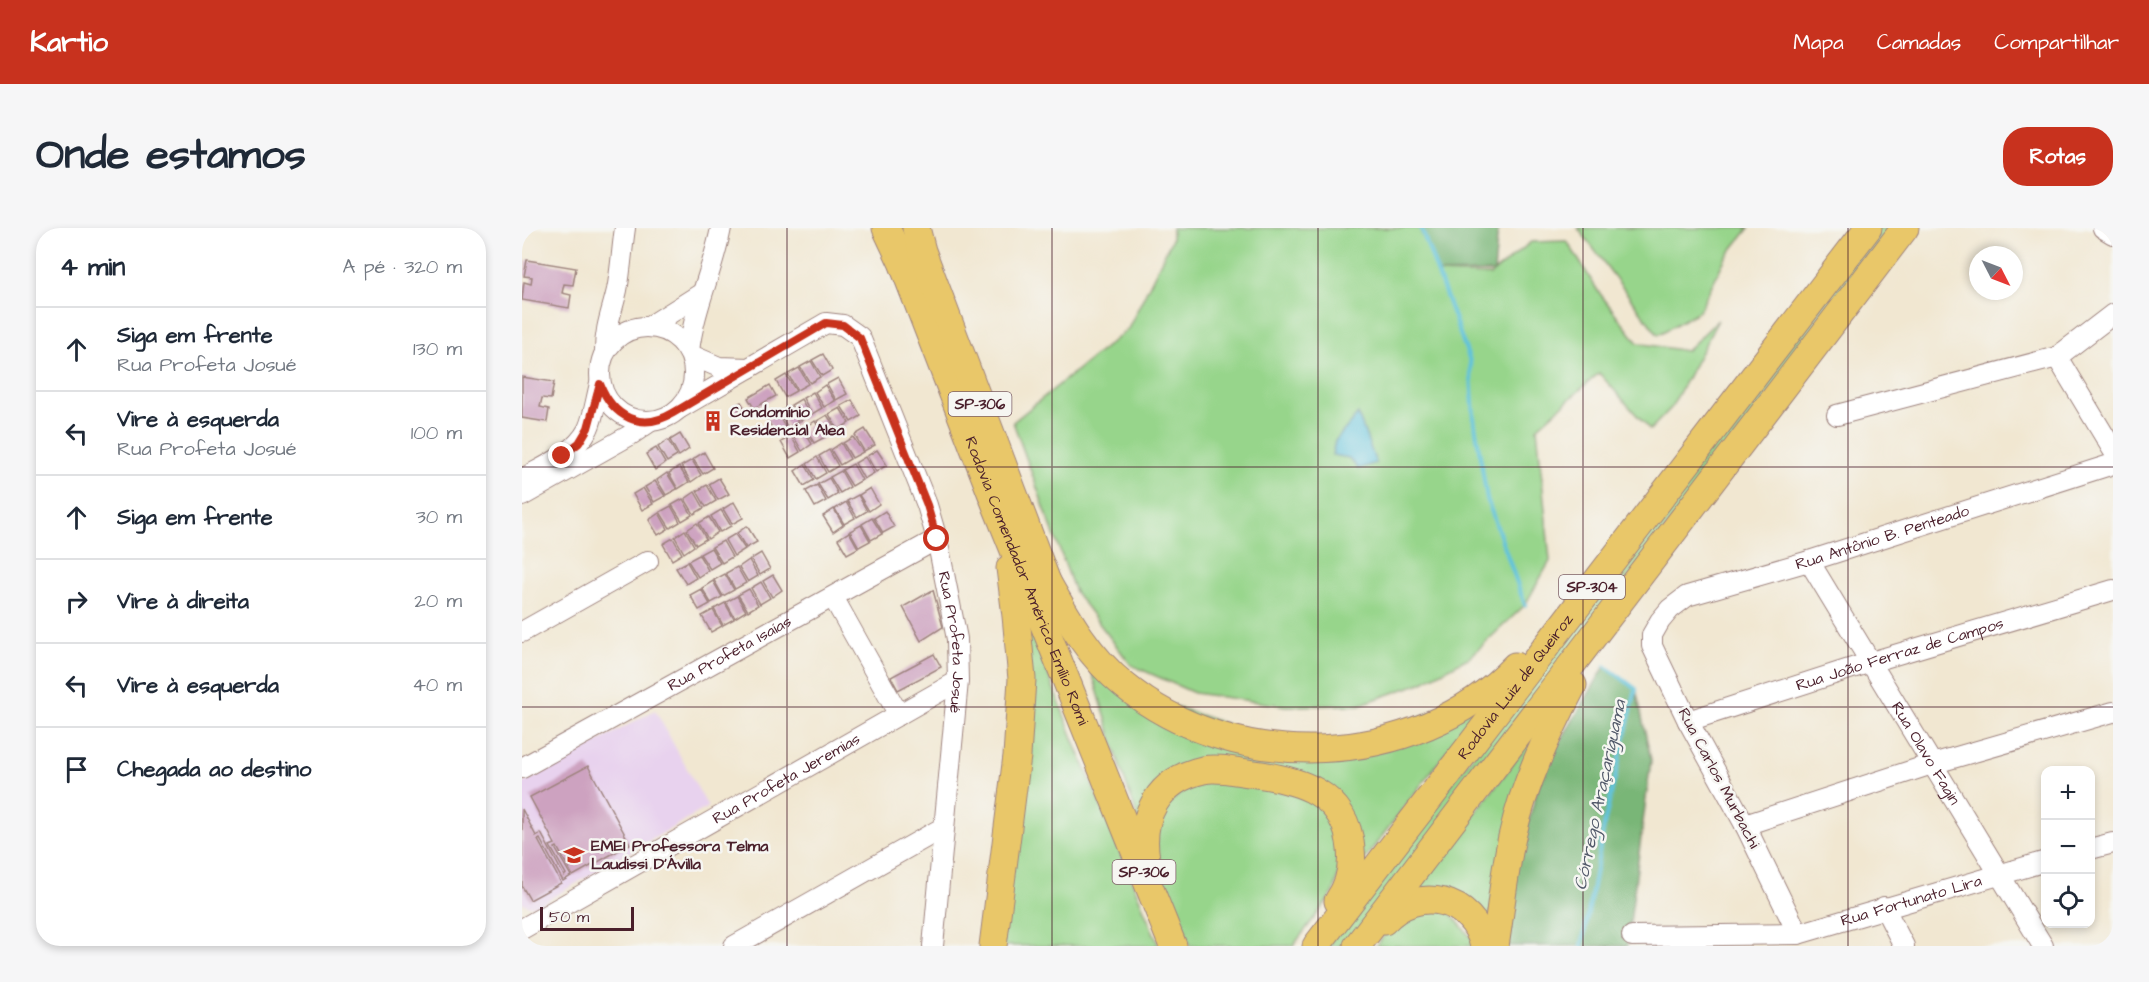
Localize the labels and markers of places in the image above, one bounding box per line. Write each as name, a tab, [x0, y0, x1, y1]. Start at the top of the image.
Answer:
place label: Condomínio Residencial Alea	[730, 401, 845, 441]
building icon: Condomínio Residencial Alea	[701, 409, 725, 433]
place label: EMEI Professora Telma Laudissi D'Ávilla	[591, 835, 769, 875]
school or university icon: EMEI Professora Telma Laudissi D'Ávilla	[562, 843, 586, 867]

